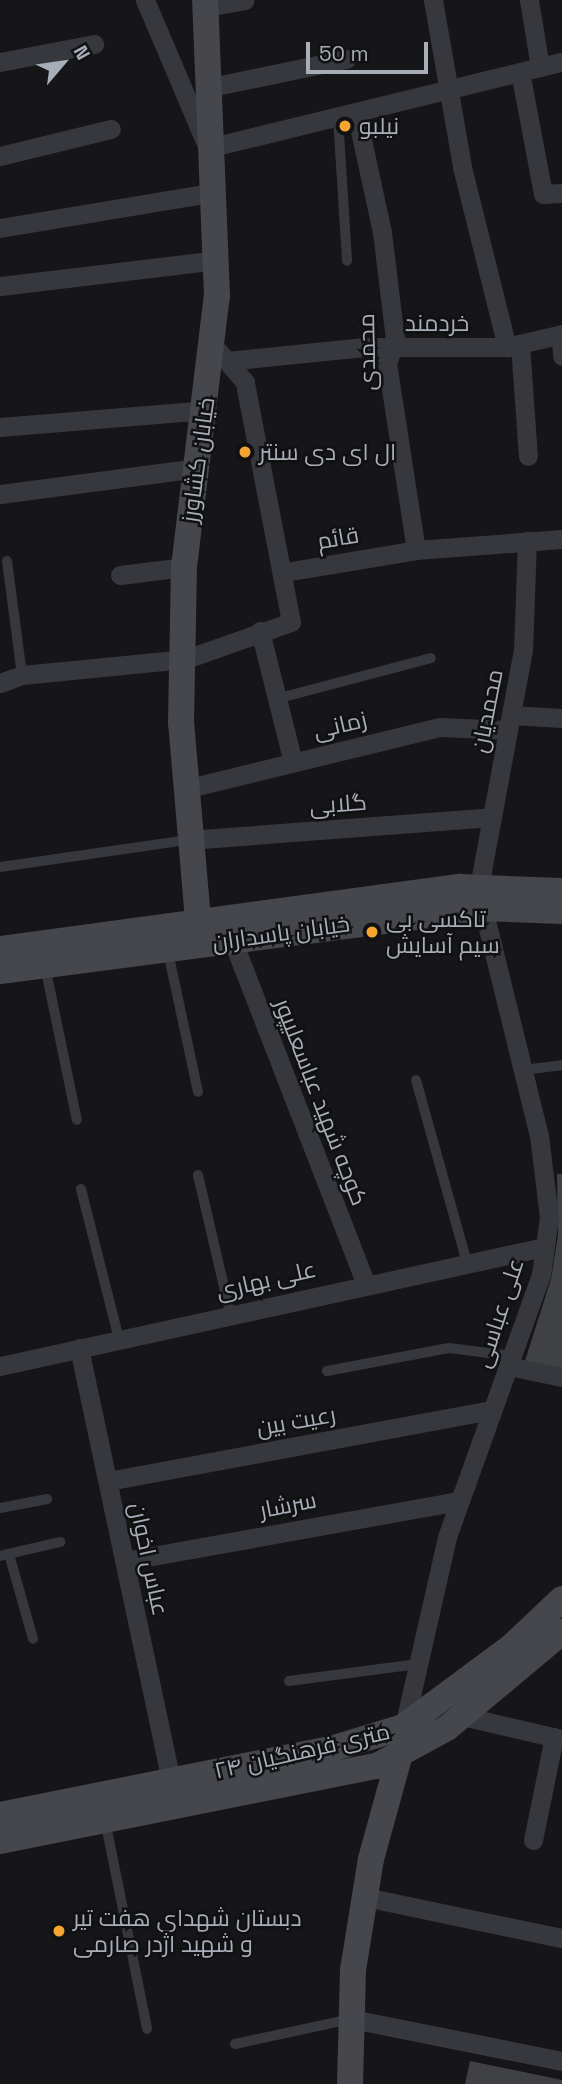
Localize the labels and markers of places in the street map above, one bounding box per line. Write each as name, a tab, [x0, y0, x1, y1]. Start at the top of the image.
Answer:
place label: نیلبو	[359, 112, 399, 140]
marker: نیلبو	[337, 118, 353, 134]
place label: ال ای دی سنتر	[259, 438, 396, 466]
marker: ال ای دی سنتر	[237, 444, 253, 460]
place label: تاکسی بی سیم آسایش	[386, 905, 500, 959]
marker: تاکسی بی سیم آسایش	[364, 924, 380, 940]
place label: دبستان شهدای هفت تیر و شهید اژدر صارمی	[73, 1904, 302, 1958]
marker: دبستان شهدای هفت تیر و شهید اژدر صارمی	[51, 1923, 67, 1939]

